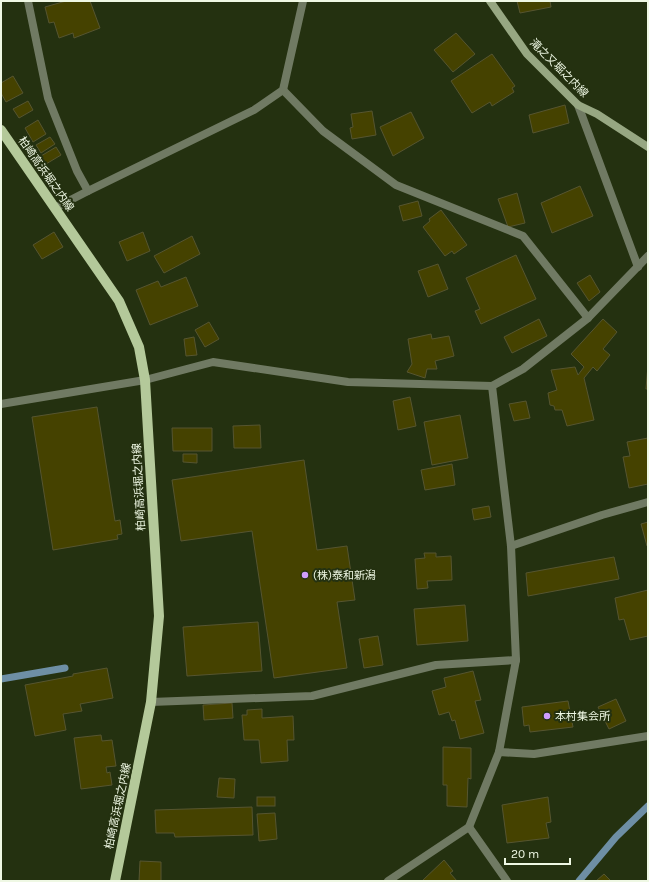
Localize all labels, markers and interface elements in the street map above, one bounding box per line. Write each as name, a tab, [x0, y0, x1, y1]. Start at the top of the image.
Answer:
street label: 滝之又堀之内線	[527, 36, 591, 100]
street label: 柏崎高浜堀之内線	[15, 134, 77, 214]
street label: 柏崎高浜堀之内線	[130, 443, 148, 531]
place label: (株)泰和新潟	[313, 569, 376, 582]
marker: (株)泰和新潟	[300, 570, 310, 580]
place label: 本村集会所	[555, 710, 611, 723]
marker: 本村集会所	[542, 711, 552, 721]
street label: 柏崎高浜堀之内線	[102, 762, 134, 850]
scale bar	[505, 840, 570, 866]
text: 20 m	[511, 847, 539, 861]

